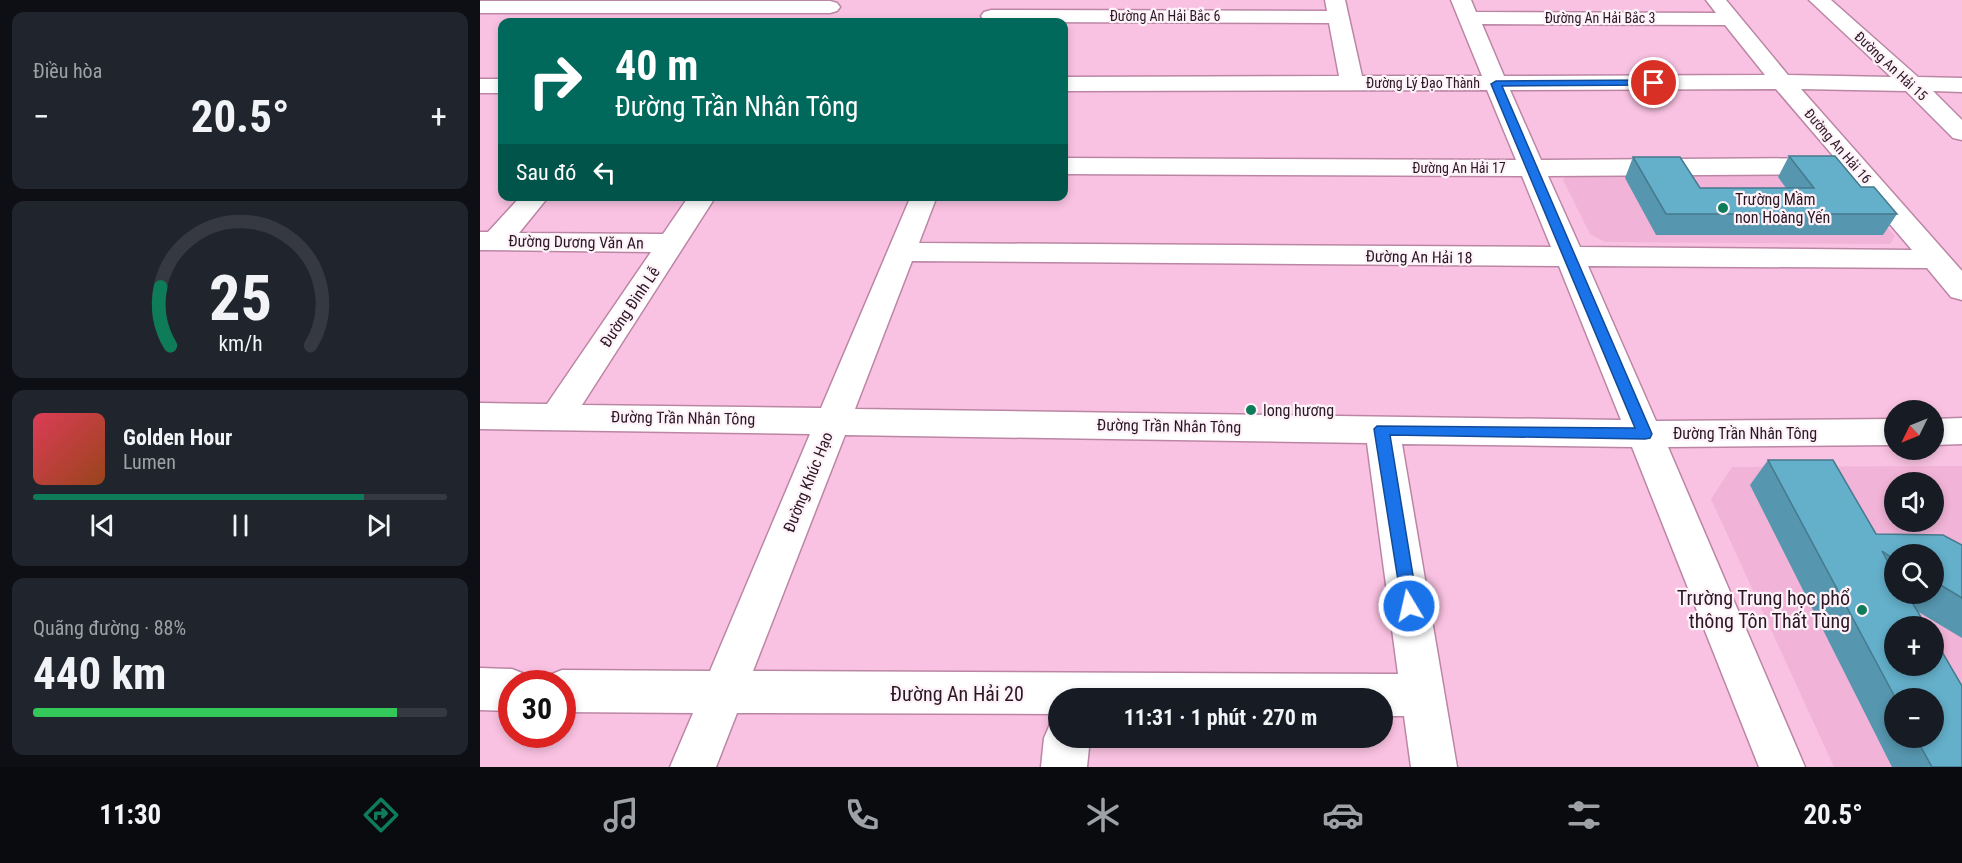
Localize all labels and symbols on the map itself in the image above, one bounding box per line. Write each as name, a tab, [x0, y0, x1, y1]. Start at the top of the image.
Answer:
street label: Đường An Hải Bắc 6	[1110, 8, 1220, 24]
street label: Đường An Hải Bắc 3	[1545, 10, 1655, 26]
street label: Đường An Hải 15	[1851, 28, 1931, 104]
pin	[1628, 57, 1679, 108]
street label: Đường Lý Đạo Thành	[1366, 75, 1480, 91]
street label: Đường An Hải 16	[1801, 105, 1875, 187]
street label: Đường An Hải 17	[1412, 160, 1506, 176]
place label: Trường Mầm non Hoàng Yến	[1735, 190, 1830, 227]
marker: Trường Mầm non Hoàng Yến	[1716, 201, 1730, 215]
street label: Đường Dương Văn An	[508, 231, 644, 253]
street label: Đường An Hải 18	[1365, 247, 1473, 267]
street label: Đường Đinh Lễ	[596, 263, 664, 351]
north arrow	[1884, 400, 1944, 460]
place label: long hương	[1263, 401, 1334, 420]
marker: long hương	[1244, 403, 1258, 417]
street label: Đường Trần Nhân Tông	[611, 407, 755, 429]
street label: Đường Trần Nhân Tông	[1097, 415, 1241, 437]
street label: Đường Trần Nhân Tông	[1673, 424, 1817, 443]
street label: Đường Khúc Hạo	[779, 429, 837, 535]
position arrow	[1377, 574, 1441, 638]
place label: Trường Trung học phổ thông Tôn Thất Tùng	[1677, 586, 1850, 633]
marker: Trường Trung học phổ thông Tôn Thất Tùng	[1855, 603, 1869, 617]
speed limit sign: 30	[498, 670, 576, 748]
street label: Đường An Hải 20	[890, 682, 1024, 706]

